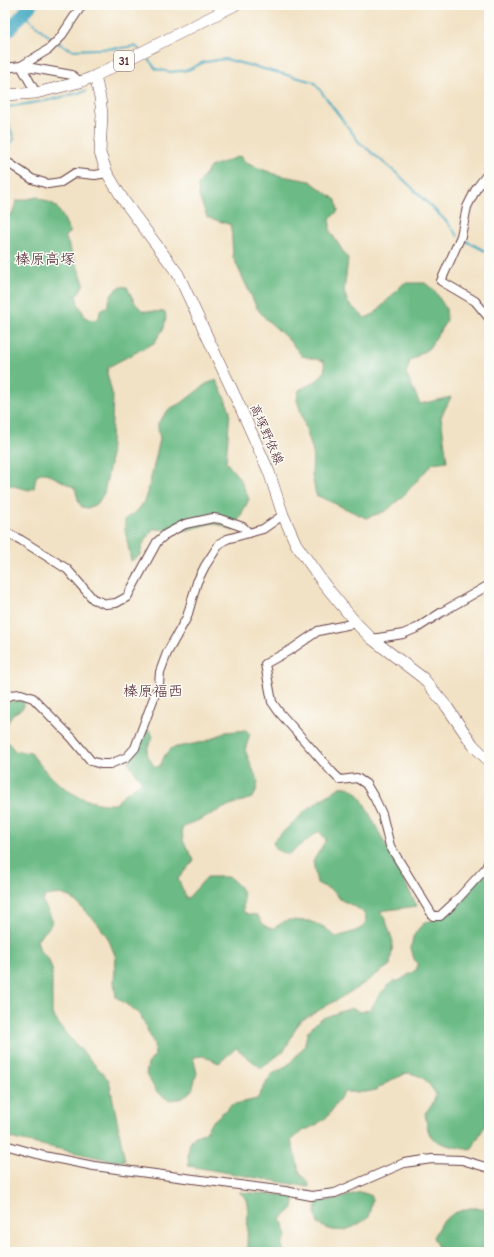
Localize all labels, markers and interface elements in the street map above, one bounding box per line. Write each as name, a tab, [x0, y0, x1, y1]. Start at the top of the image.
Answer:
road number: 31	[114, 51, 134, 71]
district label: 榛原高塚	[15, 250, 75, 268]
street label: 高塚野依線	[247, 401, 287, 468]
district label: 榛原福西	[123, 682, 183, 700]

